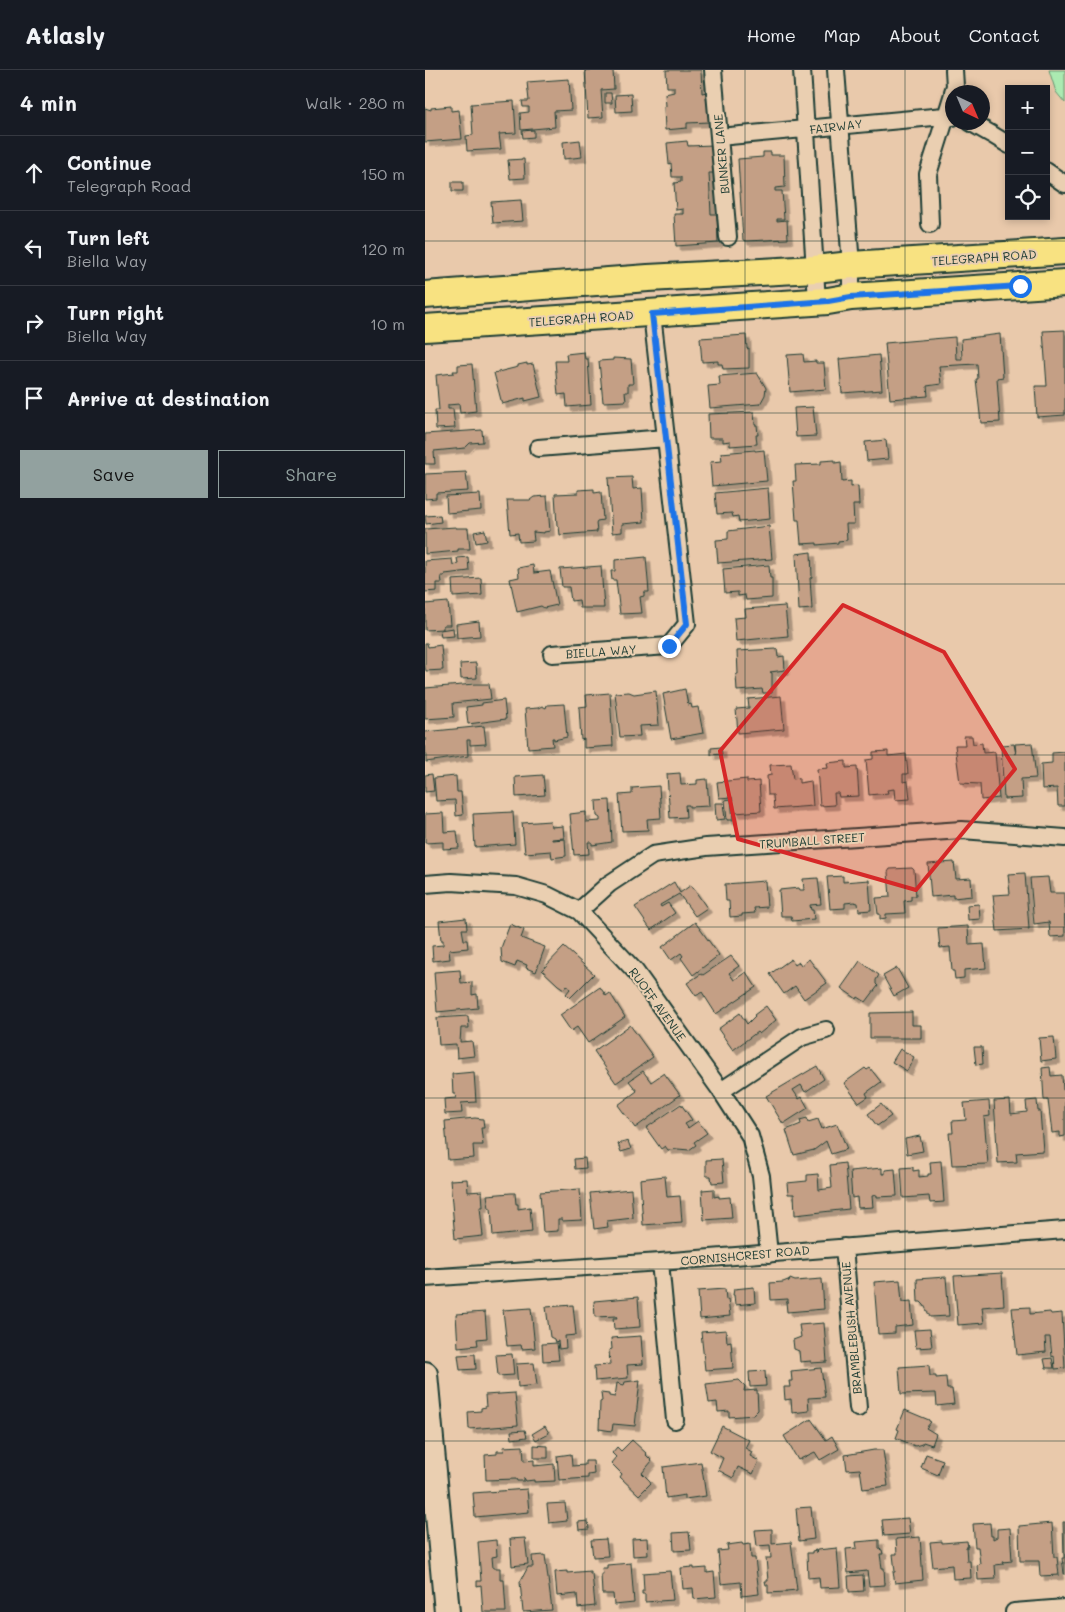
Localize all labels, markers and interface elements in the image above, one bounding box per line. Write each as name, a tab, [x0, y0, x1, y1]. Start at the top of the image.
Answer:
text: Atlasly	[25, 19, 105, 50]
text: Home	[747, 23, 796, 47]
text: Map	[824, 23, 860, 47]
text: About	[888, 23, 941, 47]
text: Contact	[969, 23, 1040, 47]
north arrow	[945, 85, 990, 130]
map controls	[1005, 85, 1050, 220]
button: +	[1005, 85, 1050, 130]
text: 4 min	[20, 89, 77, 116]
text: Walk · 280 m	[305, 92, 405, 113]
street label: BUNKER LANE	[710, 113, 732, 195]
street label: FAIRWAY	[809, 115, 864, 137]
button: −	[1005, 130, 1050, 175]
text: Continue	[67, 150, 152, 175]
icon: ahead	[20, 159, 48, 187]
text: 150 m	[361, 163, 405, 184]
text: Telegraph Road	[67, 175, 191, 196]
button: locate	[1005, 175, 1050, 220]
text: Turn left	[67, 225, 150, 250]
icon: left	[20, 234, 48, 262]
text: 120 m	[361, 238, 405, 259]
street label: TELEGRAPH ROAD	[931, 245, 1037, 269]
text: Biella Way	[67, 250, 147, 271]
route start	[1009, 275, 1032, 298]
text: Turn right	[67, 300, 164, 325]
street label: TELEGRAPH ROAD	[528, 306, 634, 330]
icon: right	[20, 309, 48, 337]
text: 10 m	[370, 313, 405, 334]
text: Biella Way	[67, 325, 147, 346]
icon: arrive	[20, 384, 48, 412]
text: Arrive at destination	[67, 386, 270, 411]
button: Save	[20, 450, 208, 498]
button: Share	[218, 450, 405, 498]
route end	[658, 635, 681, 658]
street label: BIELLA WAY	[565, 641, 637, 661]
street label: TRUMBALL STREET	[759, 828, 866, 852]
street label: RUOFF AVENUE	[626, 964, 690, 1044]
street label: CORNISHCREST ROAD	[680, 1241, 810, 1269]
street label: BRAMBLEBUSH AVENUE	[837, 1261, 865, 1395]

